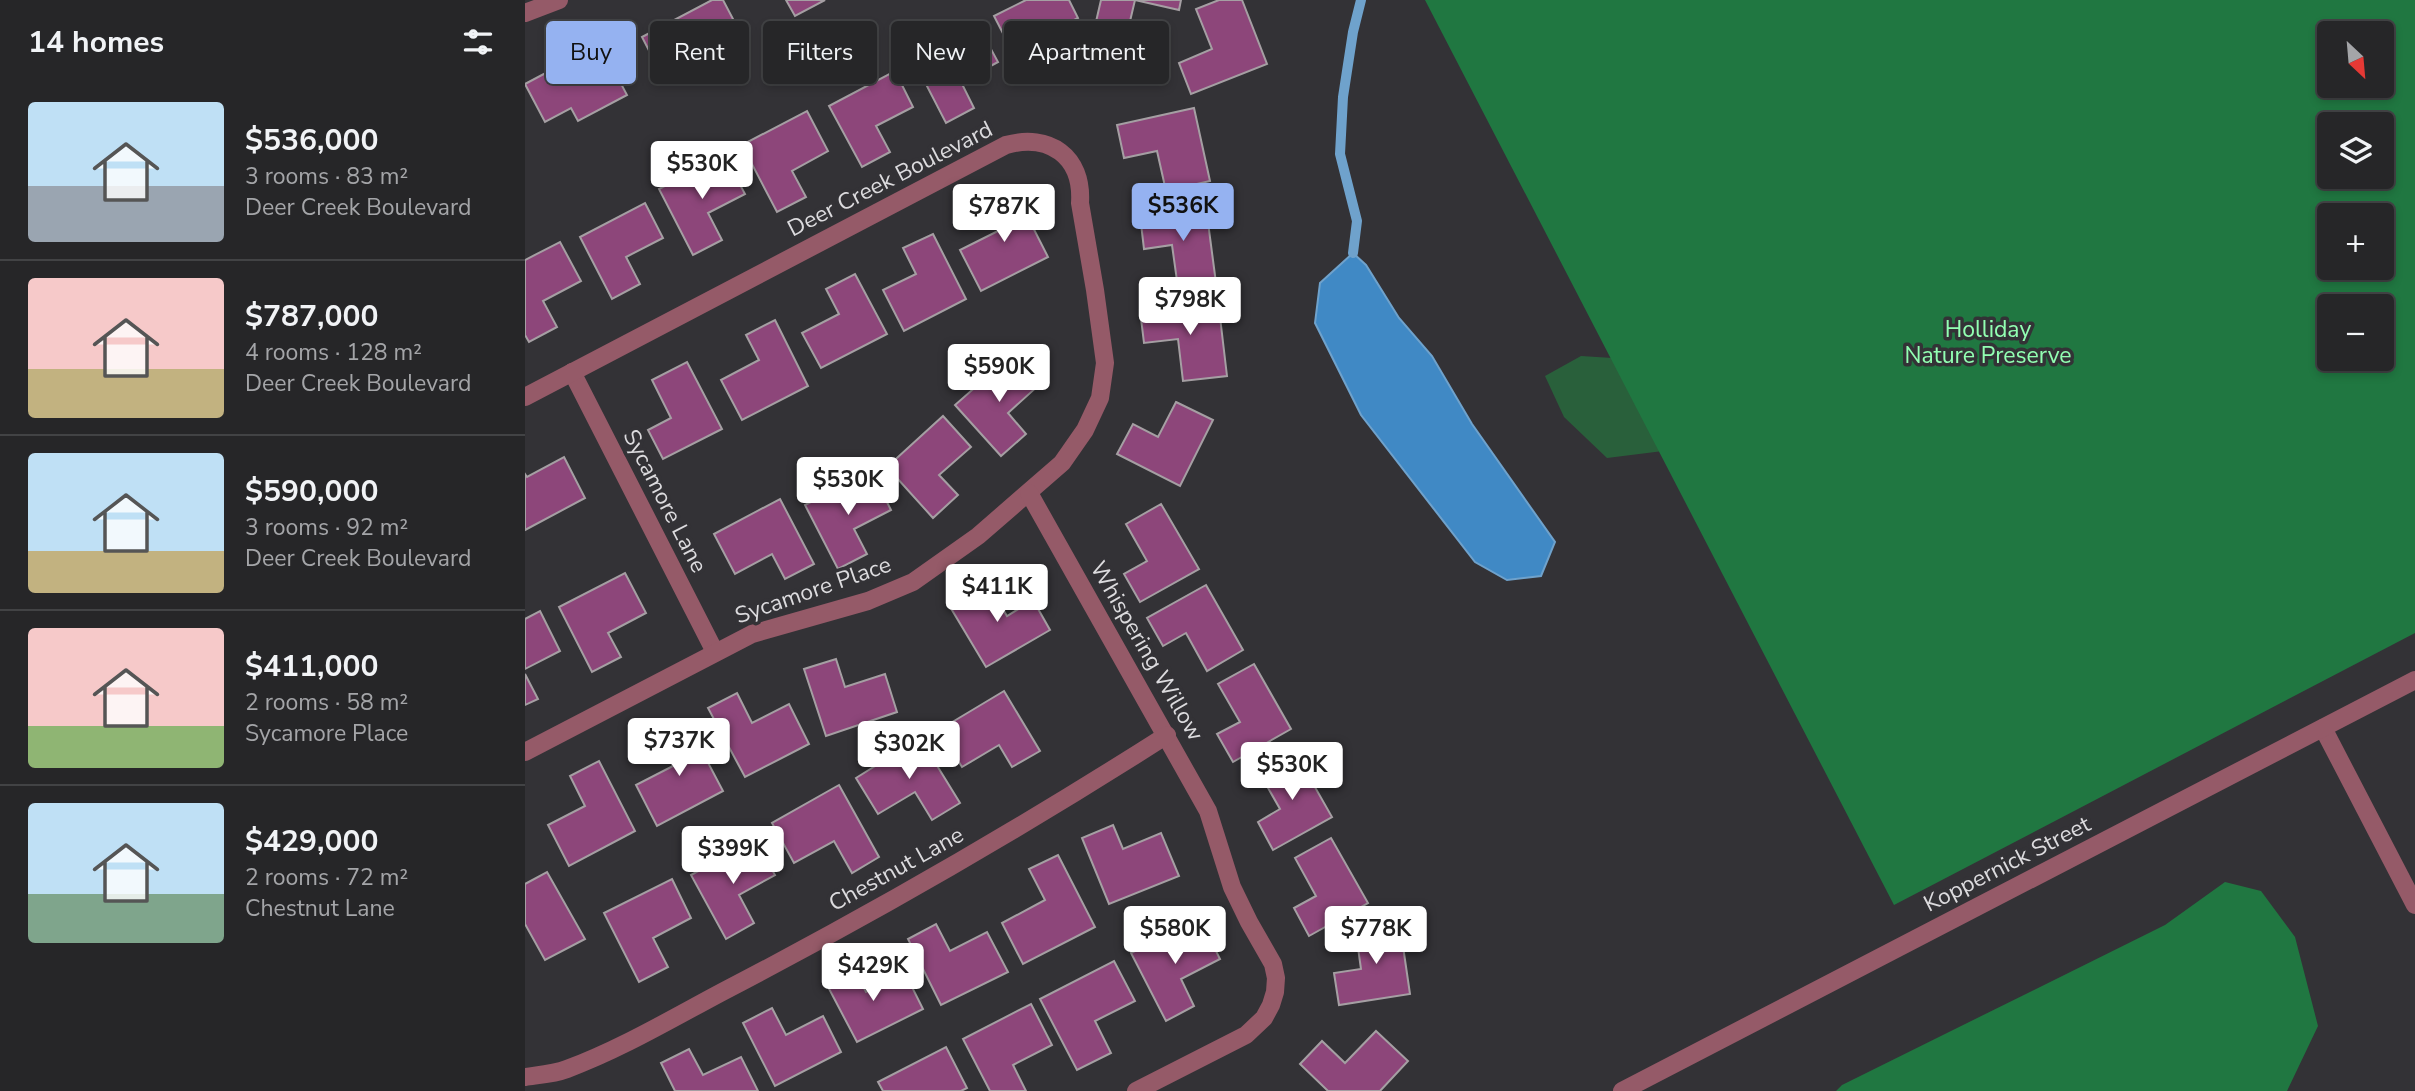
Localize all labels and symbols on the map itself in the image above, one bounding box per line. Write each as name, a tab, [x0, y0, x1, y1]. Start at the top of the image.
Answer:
north arrow	[2317, 21, 2394, 98]
street label: Deer Creek Boulevard	[782, 114, 998, 244]
pin: $530K	[653, 142, 751, 201]
pin: $787K	[955, 184, 1053, 244]
pin: $536K	[1134, 184, 1232, 243]
pin: $798K	[1141, 278, 1239, 337]
park label: Holliday Nature Preserve	[1904, 314, 2072, 371]
pin: $590K	[950, 344, 1048, 404]
street label: Sycamore Lane	[616, 424, 714, 578]
pin: $530K	[799, 458, 897, 517]
street label: Sycamore Place	[731, 549, 895, 631]
street label: Whispering Willow	[1083, 556, 1211, 746]
pin: $411K	[948, 564, 1046, 624]
pin: $737K	[630, 718, 728, 778]
pin: $302K	[860, 722, 958, 781]
pin: $530K	[1243, 742, 1341, 802]
street label: Koppernick Street	[1918, 808, 2097, 919]
street label: Chestnut Lane	[823, 819, 969, 919]
pin: $399K	[684, 826, 782, 886]
pin: $580K	[1126, 906, 1224, 966]
pin: $778K	[1327, 906, 1425, 966]
pin: $429K	[824, 944, 922, 1003]

